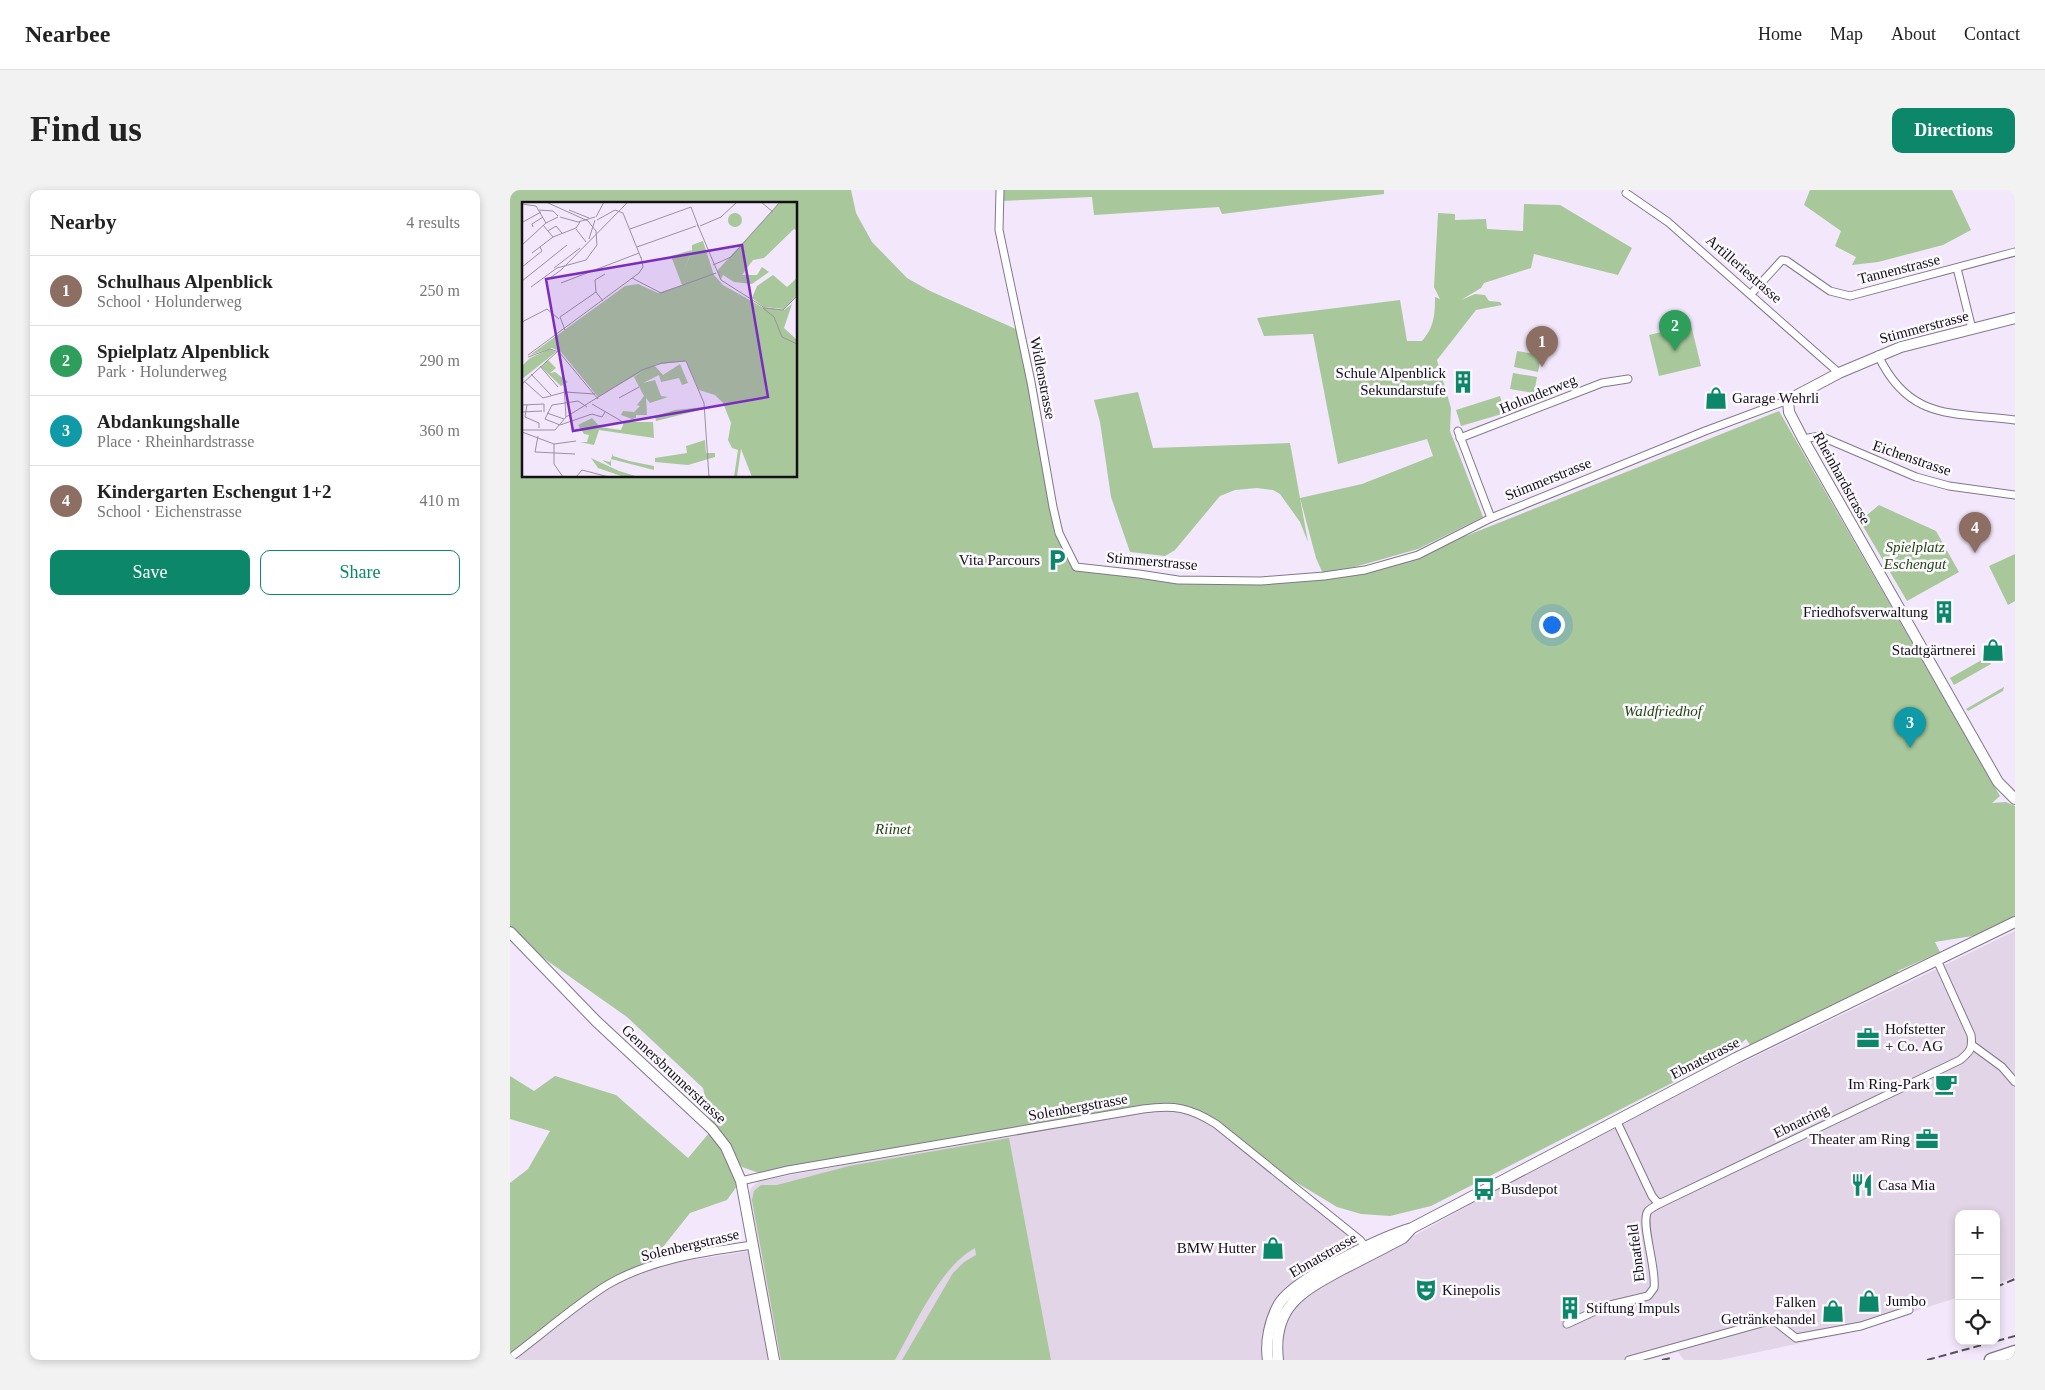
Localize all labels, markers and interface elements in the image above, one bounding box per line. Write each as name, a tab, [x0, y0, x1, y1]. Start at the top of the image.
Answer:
text: Nearbee	[25, 21, 110, 47]
text: Home	[1758, 24, 1802, 44]
text: Map	[1830, 24, 1863, 44]
text: About	[1891, 24, 1936, 44]
text: Contact	[1964, 24, 2020, 44]
button: Directions	[1892, 108, 2015, 153]
text: Find us	[30, 110, 142, 149]
inset map	[522, 202, 798, 478]
text: Nearby	[50, 210, 117, 234]
text: 4 results	[406, 214, 460, 231]
street label: Artilleriestrasse	[1703, 232, 1785, 306]
street label: Tannenstrasse	[1856, 251, 1942, 287]
text: Schulhaus Alpenblick	[97, 271, 273, 292]
text: 1	[62, 282, 70, 299]
text: 250 m	[420, 282, 460, 299]
text: School · Holunderweg	[97, 293, 242, 310]
street label: Stimmerstrasse	[1878, 307, 1971, 347]
pin: 2	[1659, 310, 1691, 351]
pin: 1	[1526, 326, 1558, 367]
street label: Widlenstrasse	[1027, 335, 1059, 421]
text: Spielplatz Alpenblick	[97, 341, 270, 362]
text: 2	[62, 352, 70, 369]
text: 290 m	[420, 352, 460, 369]
text: Park · Holunderweg	[97, 363, 227, 380]
place label: Schule Alpenblick Sekundarstufe	[1336, 365, 1446, 398]
building icon: Schule Alpenblick Sekundarstufe	[1450, 369, 1476, 395]
street label: Holunderweg	[1497, 371, 1579, 417]
shop icon: Garage Wehrli	[1703, 385, 1729, 411]
place label: Garage Wehrli	[1732, 390, 1819, 406]
text: Abdankungshalle	[97, 411, 240, 432]
text: 3	[62, 422, 70, 439]
text: 360 m	[420, 422, 460, 439]
street label: Rheinhardstrasse	[1810, 429, 1874, 527]
text: Place · Rheinhardstrasse	[97, 433, 254, 450]
street label: Eichenstrasse	[1871, 437, 1954, 479]
street label: Stimmerstrasse	[1503, 454, 1594, 504]
text: Kindergarten Eschengut 1+2	[97, 481, 332, 502]
text: 4	[62, 492, 70, 509]
text: 410 m	[420, 492, 460, 509]
text: School · Eichenstrasse	[97, 503, 242, 520]
pin: 4	[1959, 512, 1991, 553]
park label: Spielplatz Eschengut	[1883, 539, 1947, 572]
parking icon: Vita Parcours	[1044, 547, 1070, 573]
street label: Stimmerstrasse	[1106, 549, 1199, 573]
button: Save	[50, 550, 250, 595]
button: Share	[260, 550, 460, 595]
place label: Vita Parcours	[959, 552, 1040, 568]
building icon: Friedhofsverwaltung	[1931, 599, 1957, 625]
place label: Friedhofsverwaltung	[1803, 604, 1928, 620]
your location	[1539, 612, 1565, 638]
shop icon: Stadtgärtnerei	[1980, 637, 2006, 663]
place label: Stadtgärtnerei	[1892, 642, 1976, 658]
park label: Waldfriedhof	[1624, 703, 1704, 719]
pin: 3	[1894, 707, 1926, 748]
park label: Riinet	[874, 821, 912, 837]
place label: Hofstetter + Co. AG	[1885, 1021, 1945, 1054]
street label: Gennersbrunnerstrasse	[619, 1022, 730, 1127]
office icon: Hofstetter + Co. AG	[1855, 1025, 1881, 1051]
street label: Ebnatstrasse	[1668, 1034, 1742, 1082]
cafe icon: Im Ring-Park	[1933, 1071, 1959, 1097]
place label: Im Ring-Park	[1848, 1076, 1930, 1092]
street label: Solenbergstrasse	[1027, 1090, 1129, 1124]
street label: Ebnatring	[1771, 1101, 1832, 1141]
office icon: Theater am Ring	[1914, 1126, 1940, 1152]
place label: Theater am Ring	[1809, 1131, 1910, 1147]
restaurant icon: Casa Mia	[1849, 1172, 1875, 1198]
bus stop icon: Busdepot	[1471, 1176, 1497, 1202]
place label: Casa Mia	[1878, 1177, 1935, 1193]
place label: Busdepot	[1501, 1181, 1559, 1197]
map controls	[1955, 1210, 2000, 1345]
button: +	[1955, 1210, 2000, 1255]
street label: Ebnatfeld	[1624, 1223, 1647, 1283]
street label: Solenbergstrasse	[639, 1226, 741, 1264]
street label: Ebnatstrasse	[1287, 1229, 1360, 1281]
shop icon: BMW Hutter	[1260, 1235, 1286, 1261]
place label: BMW Hutter	[1177, 1240, 1256, 1256]
button: −	[1955, 1255, 2000, 1300]
theatre icon: Kinepolis	[1413, 1277, 1439, 1303]
place label: Kinepolis	[1442, 1282, 1500, 1298]
shop icon: Jumbo	[1856, 1288, 1882, 1314]
place label: Jumbo	[1886, 1293, 1926, 1309]
place label: Falken Getränkehandel	[1721, 1294, 1816, 1327]
building icon: Stiftung Impuls	[1557, 1295, 1583, 1321]
shop icon: Falken Getränkehandel	[1820, 1298, 1846, 1324]
place label: Stiftung Impuls	[1586, 1300, 1680, 1316]
button: locate	[1955, 1300, 2000, 1345]

